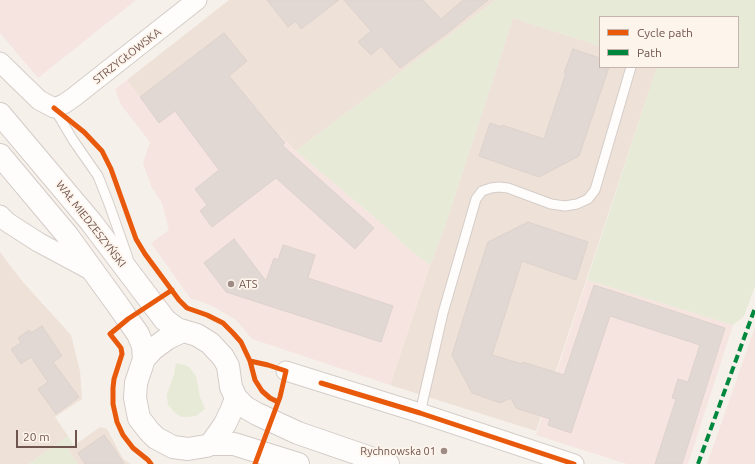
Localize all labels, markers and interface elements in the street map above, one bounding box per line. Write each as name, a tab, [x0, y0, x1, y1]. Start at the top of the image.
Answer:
legend	[599, 16, 739, 68]
street label: STRZYGŁOWSKA	[90, 25, 164, 87]
text: Cycle path	[637, 26, 693, 39]
text: Path	[637, 46, 662, 59]
street label: WAŁ MIEDZESZYŃSKI	[53, 178, 129, 270]
place label: ATS	[239, 277, 257, 291]
marker: ATS	[226, 279, 236, 289]
scale bar	[18, 422, 79, 448]
text: 20 m	[23, 430, 50, 443]
place label: Rychnowska 01	[360, 444, 436, 458]
marker: Rychnowska 01	[439, 446, 449, 456]

